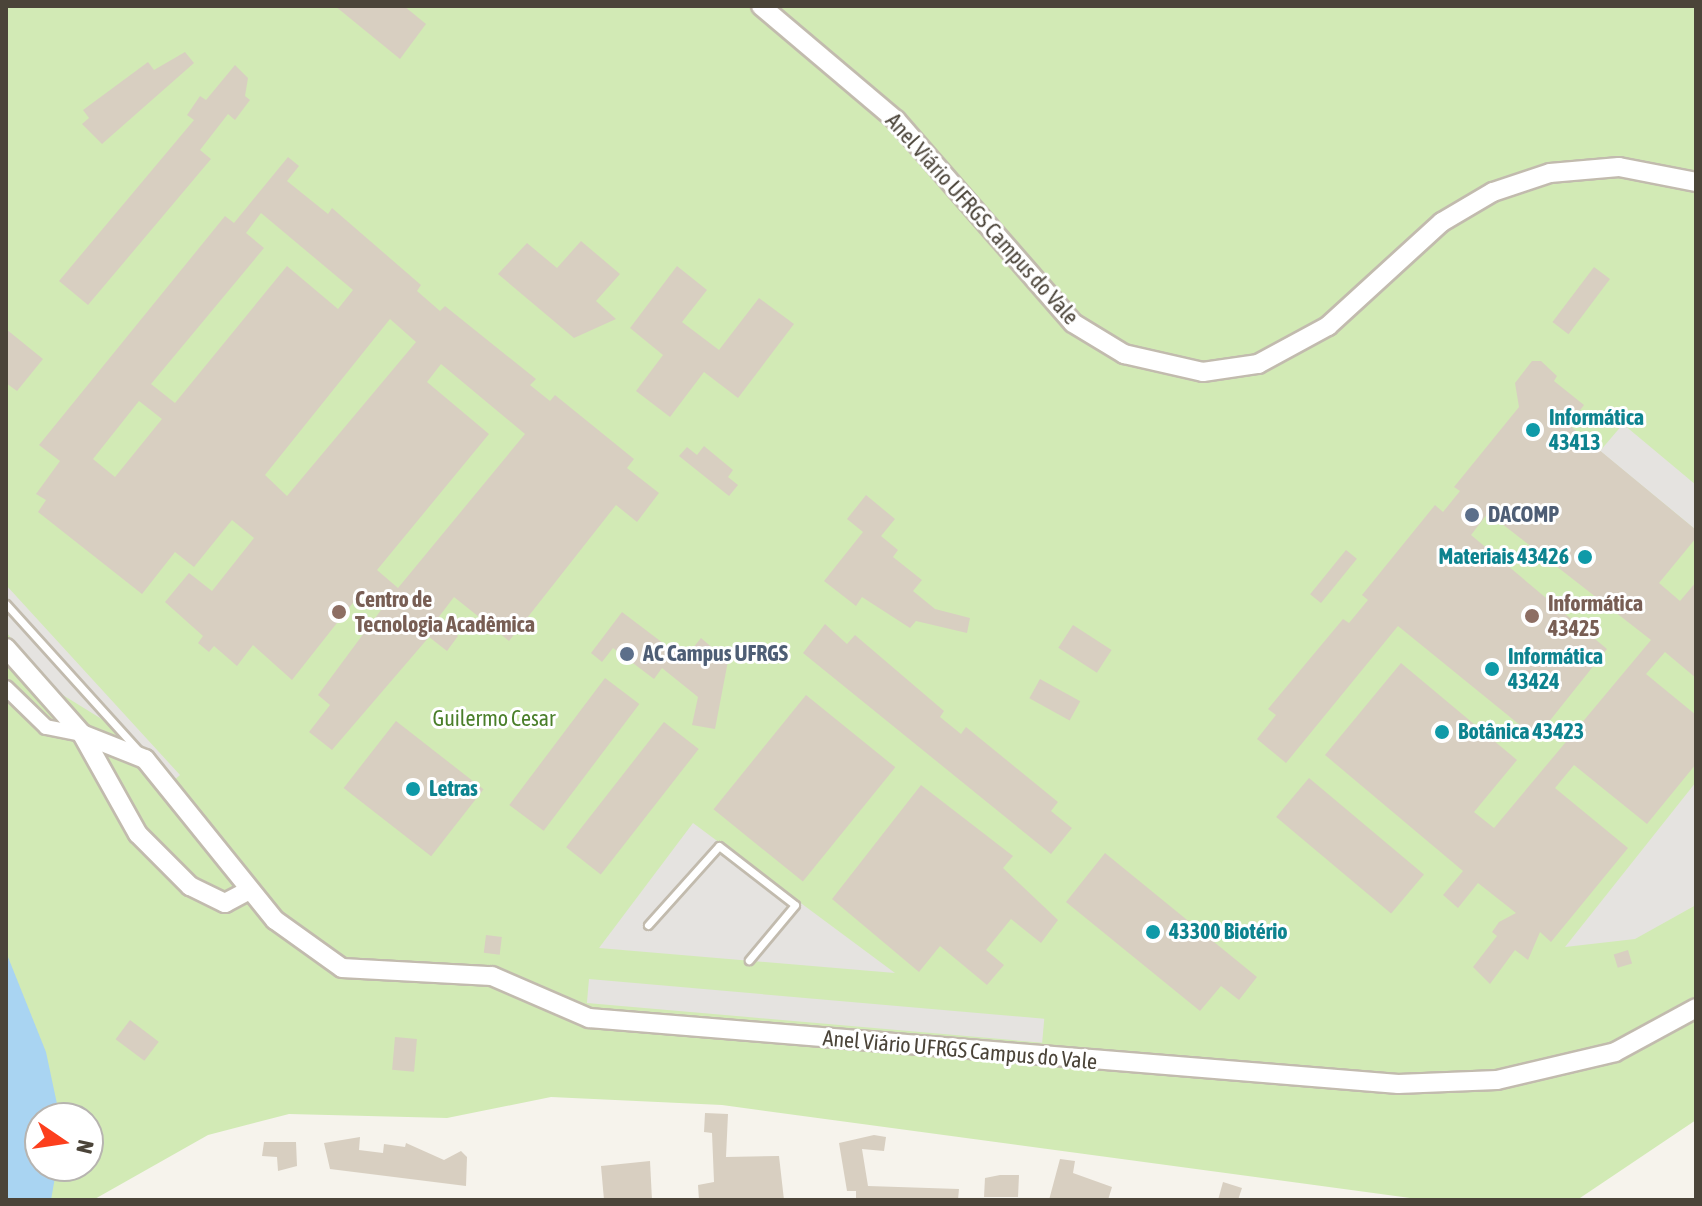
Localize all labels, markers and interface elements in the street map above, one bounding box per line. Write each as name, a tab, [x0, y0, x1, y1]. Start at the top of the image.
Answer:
street label: Anel Viário UFRGS Campus do Vale	[880, 108, 1084, 330]
place label: Informática 43413	[1549, 404, 1644, 456]
marker: Informática 43413	[1524, 421, 1542, 439]
place label: DACOMP	[1488, 502, 1559, 528]
marker: DACOMP	[1463, 506, 1481, 524]
place label: Materiais 43426	[1439, 544, 1569, 570]
marker: Materiais 43426	[1576, 548, 1594, 566]
place label: Centro de Tecnologia Acadêmica	[355, 586, 535, 638]
place label: Informática 43425	[1548, 590, 1643, 642]
marker: Centro de Tecnologia Acadêmica	[330, 603, 348, 621]
marker: Informática 43425	[1523, 607, 1541, 625]
place label: AC Campus UFRGS	[643, 641, 788, 667]
place label: Informática 43424	[1508, 643, 1603, 694]
marker: AC Campus UFRGS	[618, 645, 636, 663]
marker: Informática 43424	[1483, 660, 1501, 678]
park label: Guilermo Cesar	[432, 706, 556, 732]
place label: Botânica 43423	[1458, 719, 1584, 745]
marker: Botânica 43423	[1433, 723, 1451, 741]
place label: Letras	[429, 776, 478, 802]
marker: Letras	[404, 780, 422, 798]
place label: 43300 Biotério	[1169, 919, 1288, 945]
marker: 43300 Biotério	[1144, 923, 1162, 941]
street label: Anel Viário UFRGS Campus do Vale	[822, 1025, 1098, 1075]
north arrow	[24, 1102, 104, 1182]
text: N	[71, 1138, 100, 1156]

